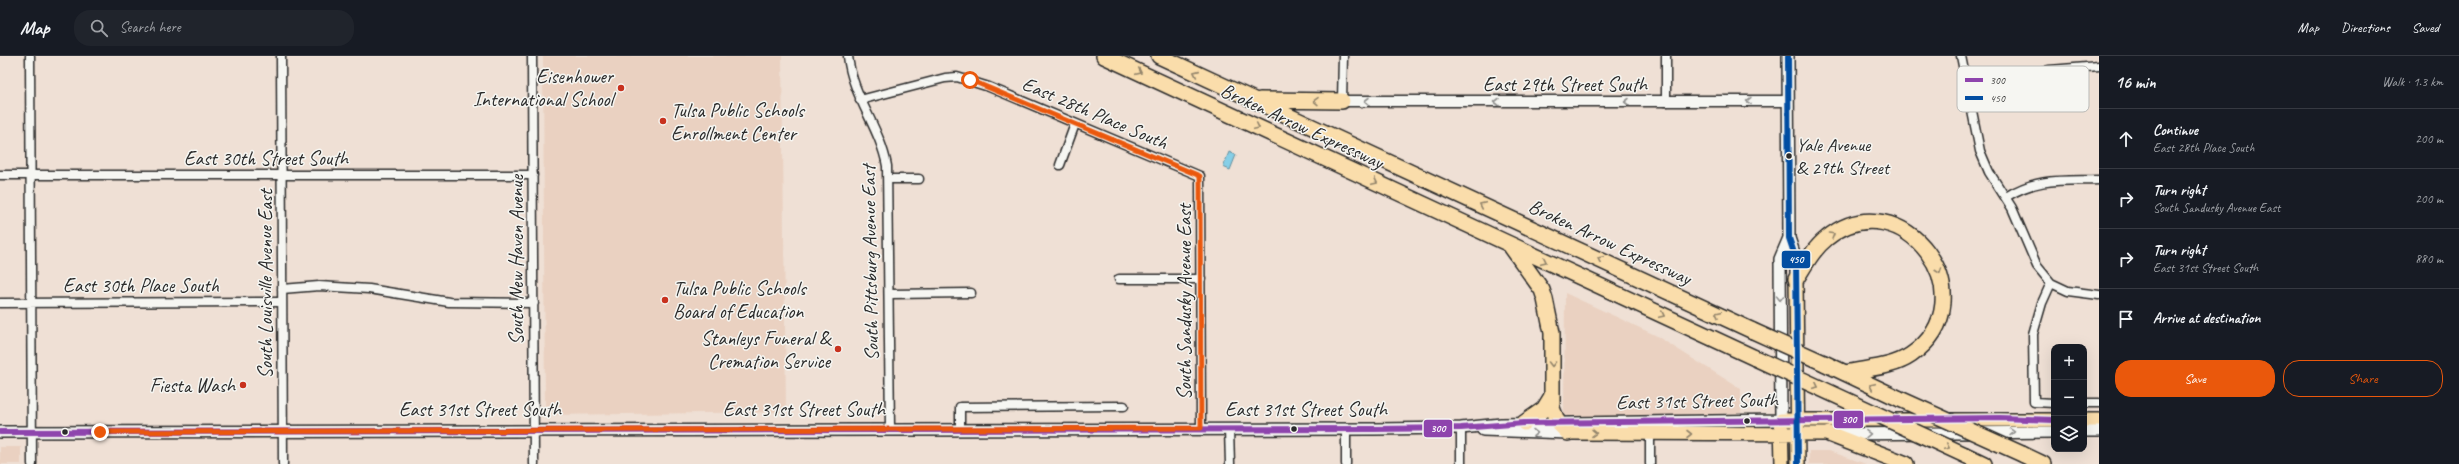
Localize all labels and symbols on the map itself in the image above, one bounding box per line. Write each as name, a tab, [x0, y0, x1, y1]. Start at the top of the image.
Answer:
place label: Eisenhower International School	[473, 64, 617, 112]
legend	[1957, 66, 2089, 112]
one-way arrow	[1135, 67, 1143, 75]
one-way arrow	[1192, 69, 1199, 77]
route start	[961, 71, 979, 89]
street label: East 28th Place South	[1018, 71, 1172, 155]
street label: East 29th Street South	[1483, 72, 1649, 97]
text: 300	[1990, 73, 2006, 87]
street label: Broken Arrow Expressway	[1217, 77, 1389, 176]
marker: Eisenhower International School	[616, 83, 626, 93]
text: 450	[1990, 91, 2006, 105]
one-way arrow	[1313, 96, 1319, 105]
one-way arrow	[1364, 97, 1370, 105]
one-way arrow	[1746, 97, 1752, 105]
place label: Tulsa Public Schools Enrollment Center	[671, 98, 806, 146]
one-way arrow	[1494, 98, 1500, 106]
one-way arrow	[1624, 98, 1630, 106]
marker: Tulsa Public Schools Enrollment Center	[658, 116, 668, 126]
one-way arrow	[1253, 122, 1260, 130]
place label: Yale Avenue & 29th Street	[1796, 133, 1891, 180]
street label: East 30th Street South	[184, 146, 350, 171]
marker: Yale Avenue & 29th Street	[1784, 151, 1794, 161]
street label: South Pittsburg Avenue East	[856, 161, 884, 361]
street label: South New Haven Avenue	[504, 174, 529, 345]
one-way arrow	[1371, 177, 1378, 185]
street label: South Louisville Avenue East	[253, 187, 278, 379]
street label: Broken Arrow Expressway	[1525, 193, 1697, 292]
one-way arrow	[1479, 201, 1486, 209]
street label: South Sandusky Avenue East	[1172, 202, 1197, 400]
one-way arrow	[1828, 232, 1835, 239]
line badge: 450	[1781, 250, 1811, 269]
text: 450	[1789, 252, 1804, 266]
one-way arrow	[1540, 256, 1548, 264]
one-way arrow	[1597, 256, 1604, 264]
one-way arrow	[1934, 268, 1942, 275]
street label: East 30th Place South	[63, 273, 220, 298]
place label: Tulsa Public Schools Board of Education	[673, 276, 808, 324]
marker: Tulsa Public Schools Board of Education	[660, 295, 670, 305]
one-way arrow	[1776, 295, 1784, 301]
one-way arrow	[1658, 310, 1666, 318]
one-way arrow	[1715, 311, 1722, 319]
place label: Stanleys Funeral & Cremation Service	[701, 326, 833, 374]
marker: Stanleys Funeral & Cremation Service	[833, 344, 843, 354]
one-way arrow	[1548, 361, 1556, 367]
place label: Fiesta Wash	[150, 373, 237, 398]
marker: Fiesta Wash	[238, 380, 248, 390]
one-way arrow	[1812, 381, 1820, 389]
one-way arrow	[1869, 383, 1877, 391]
street label: East 31st Street South	[1616, 387, 1780, 415]
street label: East 31st Street South	[399, 397, 563, 422]
street label: East 31st Street South	[723, 397, 887, 422]
street label: East 31st Street South	[1225, 397, 1389, 422]
line badge: 300	[1833, 410, 1864, 429]
text: 300	[1842, 412, 1857, 426]
unlabelled marker	[1742, 416, 1752, 426]
line badge: 300	[1423, 419, 1453, 438]
text: 300	[1431, 421, 1446, 435]
route end	[91, 423, 109, 441]
unlabelled marker	[1289, 424, 1299, 434]
unlabelled marker	[60, 427, 70, 437]
one-way arrow	[2009, 428, 2015, 436]
one-way arrow	[1532, 429, 1538, 437]
one-way arrow	[1591, 429, 1597, 437]
one-way arrow	[1686, 430, 1692, 438]
one-way arrow	[1865, 430, 1871, 438]
one-way arrow	[1942, 442, 1950, 450]

